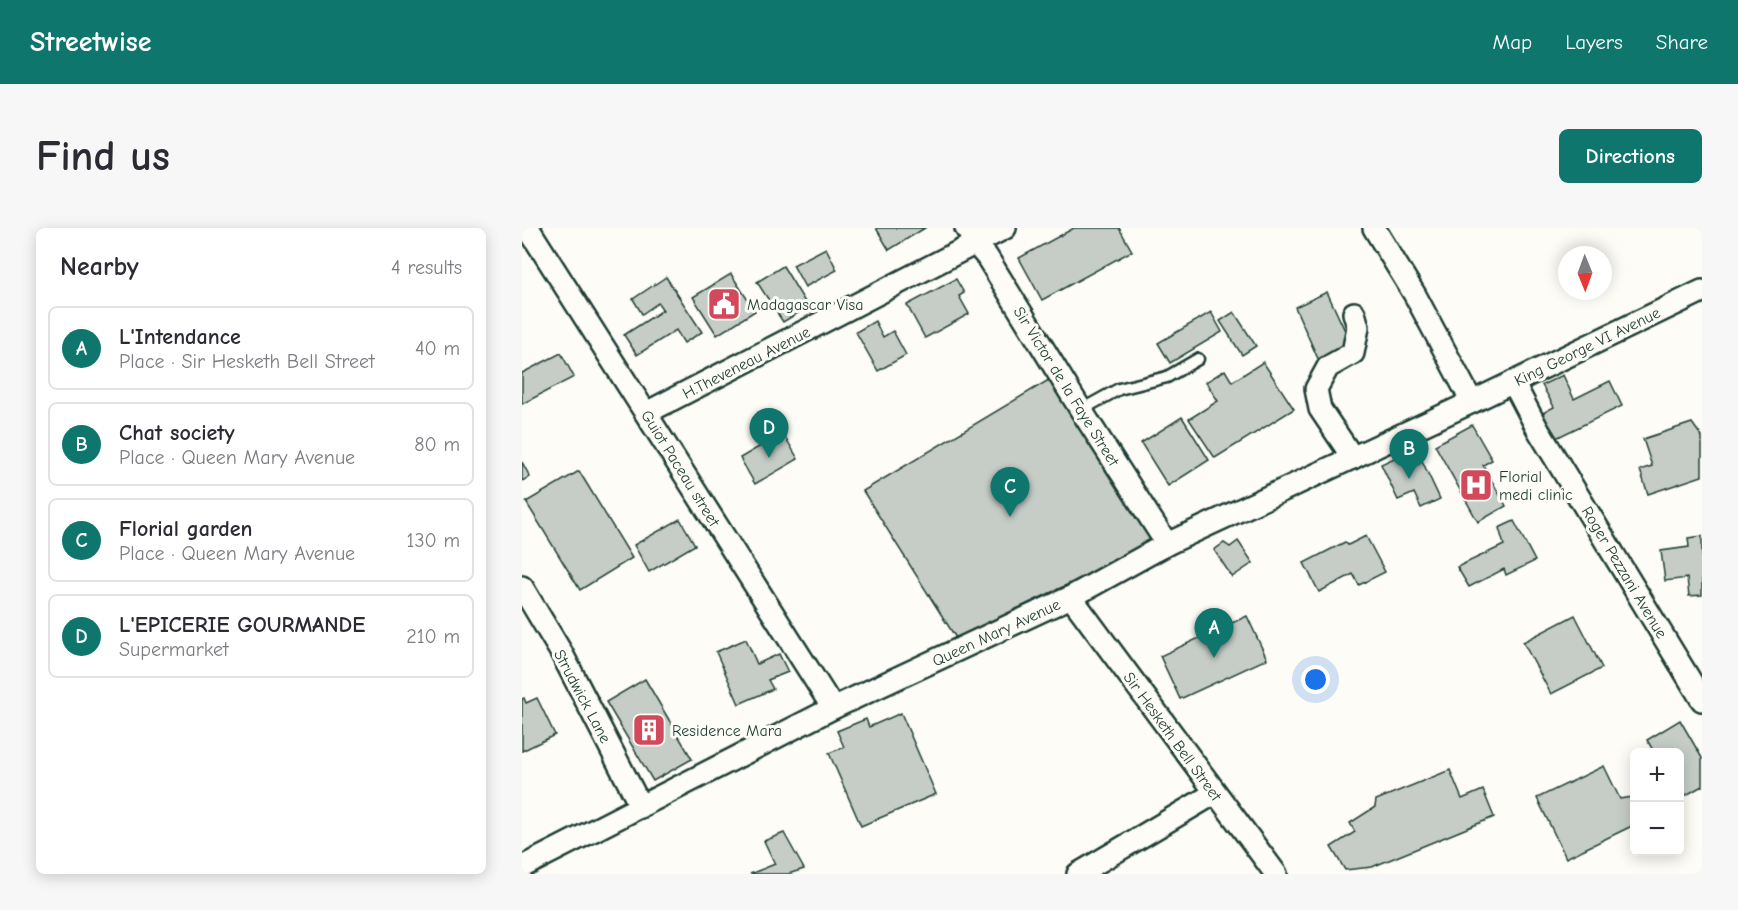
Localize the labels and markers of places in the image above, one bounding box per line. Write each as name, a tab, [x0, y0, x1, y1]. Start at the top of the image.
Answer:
public building icon: Madagascar Visa	[706, 286, 742, 322]
place label: Madagascar Visa	[747, 296, 863, 314]
pin: D	[750, 408, 788, 458]
pin: B	[1390, 430, 1428, 479]
hospital icon: Florial medi clinic	[1458, 467, 1494, 503]
pin: C	[990, 468, 1030, 517]
place label: Florial medi clinic	[1499, 468, 1573, 504]
pin: A	[1194, 608, 1234, 658]
building icon: Residence Mara	[631, 712, 667, 748]
place label: Residence Mara	[672, 722, 782, 740]

